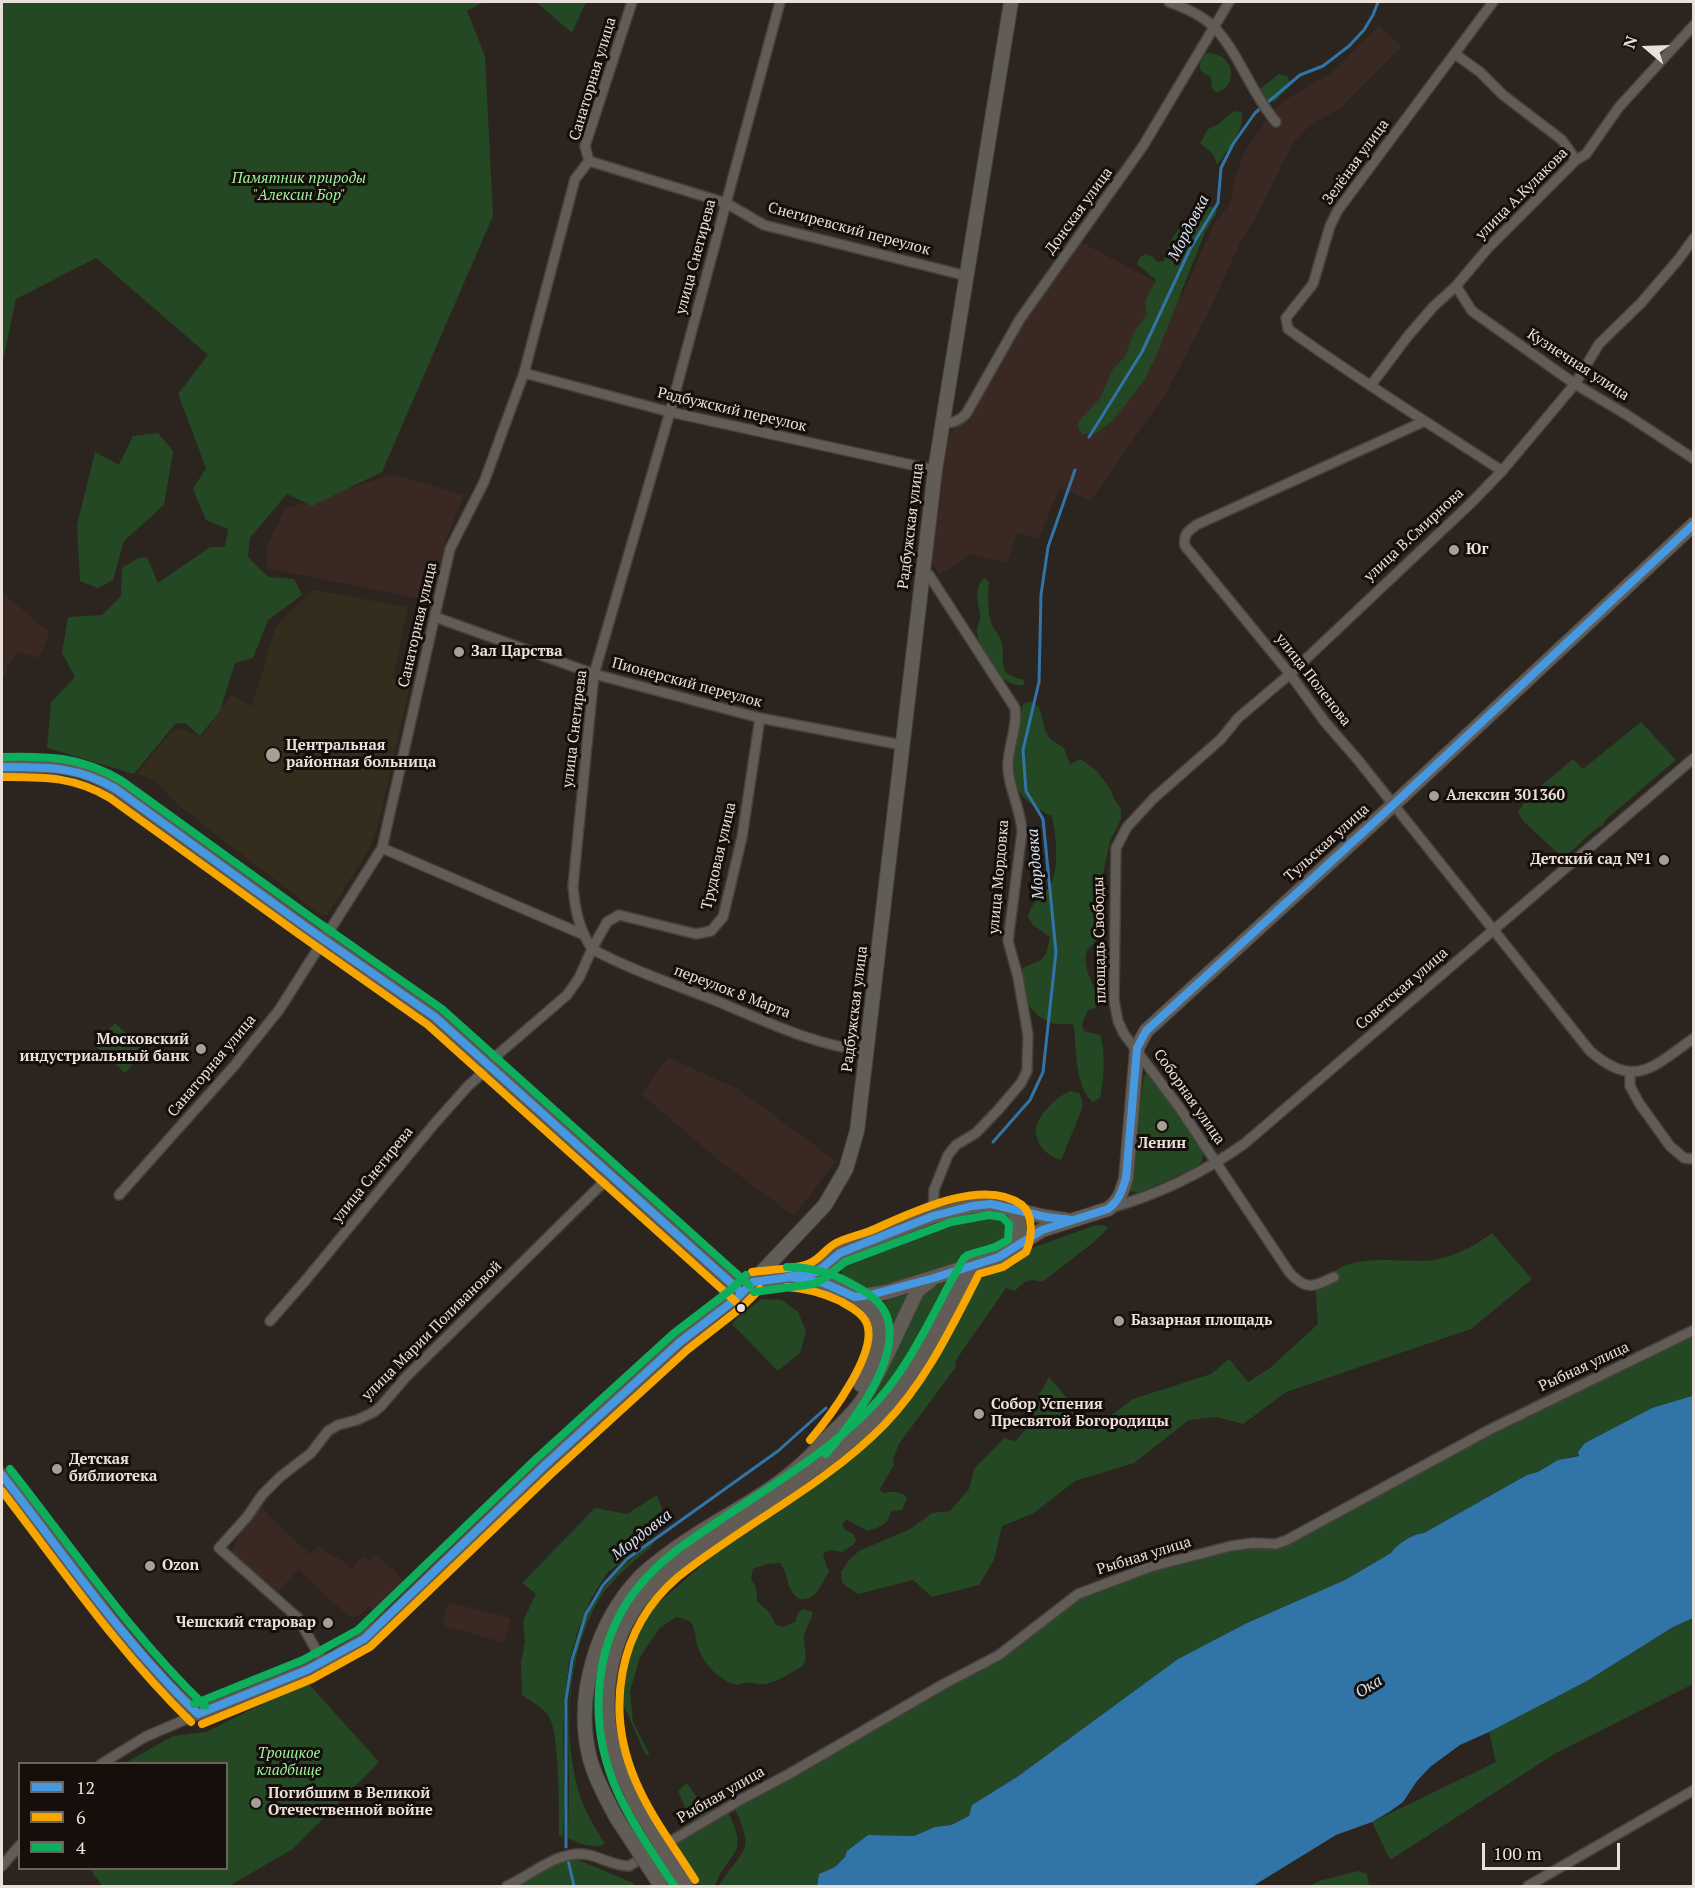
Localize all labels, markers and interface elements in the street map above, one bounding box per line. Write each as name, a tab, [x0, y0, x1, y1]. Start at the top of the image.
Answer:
street label: Санаторная улица	[566, 15, 620, 143]
north arrow	[1617, 18, 1677, 78]
text: N	[1618, 33, 1642, 51]
street label: Зелёная улица	[1319, 116, 1393, 208]
street label: улица А.Кулакова	[1472, 144, 1572, 244]
street label: Донская улица	[1041, 164, 1117, 258]
park label: Памятник природы "Алексин Бор"	[232, 170, 366, 205]
water label: Мордовка	[1164, 192, 1214, 264]
street label: улица Снегирева	[672, 197, 720, 317]
street label: Снегиревский переулок	[766, 199, 932, 259]
street label: Кузнечная улица	[1524, 325, 1632, 405]
street label: Радбужский переулок	[656, 384, 808, 436]
street label: Радбужская улица	[894, 462, 928, 590]
street label: улица В.Смирнова	[1361, 484, 1467, 586]
place label: Юг	[1466, 541, 1488, 559]
marker: Юг	[1447, 543, 1461, 557]
street label: Санаторная улица	[395, 561, 441, 689]
street label: улица Поленова	[1271, 630, 1355, 730]
place label: Зал Царства	[471, 643, 563, 661]
marker: Зал Царства	[452, 645, 466, 659]
street label: Пионерский переулок	[610, 654, 764, 712]
street label: улица Снегирева	[559, 669, 591, 789]
place label: Центральная районная больница	[286, 737, 436, 772]
marker: Центральная районная больница	[264, 746, 282, 764]
place label: Алексин 301360	[1446, 787, 1565, 805]
marker: Алексин 301360	[1427, 789, 1441, 803]
street label: Тульская улица	[1281, 800, 1373, 886]
street label: Трудовая улица	[698, 801, 740, 911]
street label: улица Мордовка	[985, 819, 1013, 935]
water label: Мордовка	[1023, 828, 1049, 900]
place label: Детский сад №1	[1530, 851, 1652, 869]
marker: Детский сад №1	[1657, 853, 1671, 867]
street label: площадь Свободы	[1090, 876, 1110, 1004]
street label: Советская улица	[1352, 944, 1452, 1034]
street label: Радбужская улица	[838, 945, 872, 1073]
street label: переулок 8 Марта	[671, 961, 793, 1023]
street label: Санаторная улица	[164, 1011, 260, 1121]
place label: Московский индустриальный банк	[20, 1031, 189, 1066]
marker: Московский индустриальный банк	[194, 1042, 208, 1056]
street label: Соборная улица	[1149, 1046, 1229, 1148]
marker: Ленин	[1155, 1119, 1169, 1133]
street label: улица Снегирева	[329, 1123, 417, 1227]
place label: Ленин	[1138, 1135, 1186, 1153]
street label: улица Марии Поливановой	[358, 1257, 506, 1405]
unlabelled marker	[735, 1302, 747, 1314]
place label: Базарная площадь	[1131, 1312, 1272, 1330]
marker: Базарная площадь	[1112, 1314, 1126, 1328]
street label: Рыбная улица	[1536, 1338, 1632, 1396]
place label: Собор Успения Пресвятой Богородицы	[991, 1396, 1169, 1431]
marker: Собор Успения Пресвятой Богородицы	[972, 1407, 986, 1421]
place label: Детская библиотека	[69, 1451, 157, 1486]
marker: Детская библиотека	[50, 1462, 64, 1476]
water label: Мордовка	[608, 1506, 676, 1564]
street label: Рыбная улица	[1095, 1533, 1193, 1579]
place label: Ozon	[162, 1557, 199, 1575]
marker: Ozon	[143, 1559, 157, 1573]
place label: Чешский старовар	[176, 1614, 316, 1632]
marker: Чешский старовар	[321, 1616, 335, 1630]
water label: Ока	[1352, 1671, 1386, 1703]
park label: Троицкое кладбище	[256, 1745, 322, 1780]
legend	[18, 1762, 228, 1870]
street label: Рыбная улица	[674, 1763, 768, 1827]
text: 12	[76, 1775, 95, 1799]
place label: Погибшим в Великой Отечественной войне	[268, 1785, 433, 1820]
marker: Погибшим в Великой Отечественной войне	[249, 1796, 263, 1810]
text: 6	[76, 1805, 86, 1829]
scale bar	[1485, 1831, 1623, 1869]
text: 4	[76, 1835, 86, 1859]
text: 100 m	[1493, 1841, 1542, 1865]

